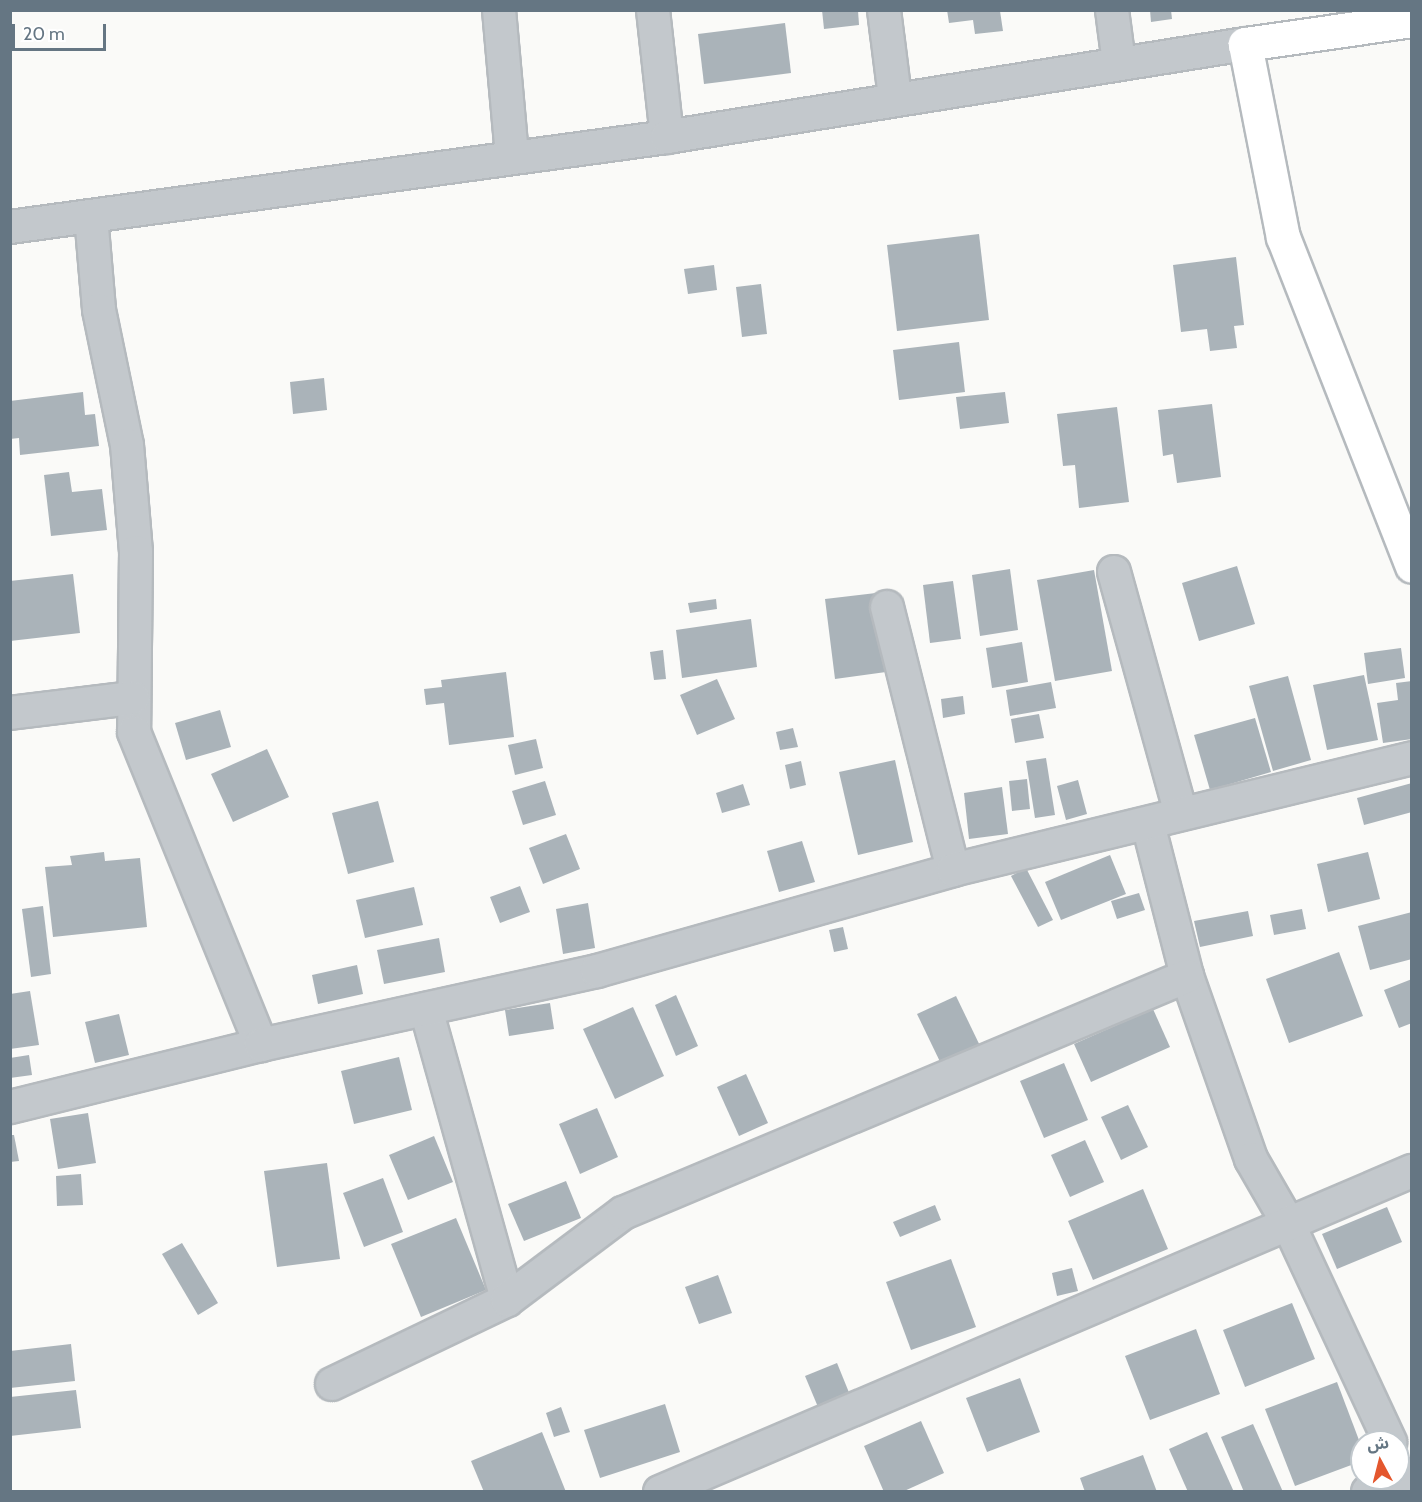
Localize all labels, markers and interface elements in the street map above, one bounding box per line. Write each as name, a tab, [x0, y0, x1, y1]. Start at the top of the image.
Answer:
scale bar	[15, 12, 110, 50]
text: 20 m	[23, 23, 65, 45]
north arrow	[1350, 1430, 1410, 1490]
text: ش	[1366, 1433, 1390, 1454]

